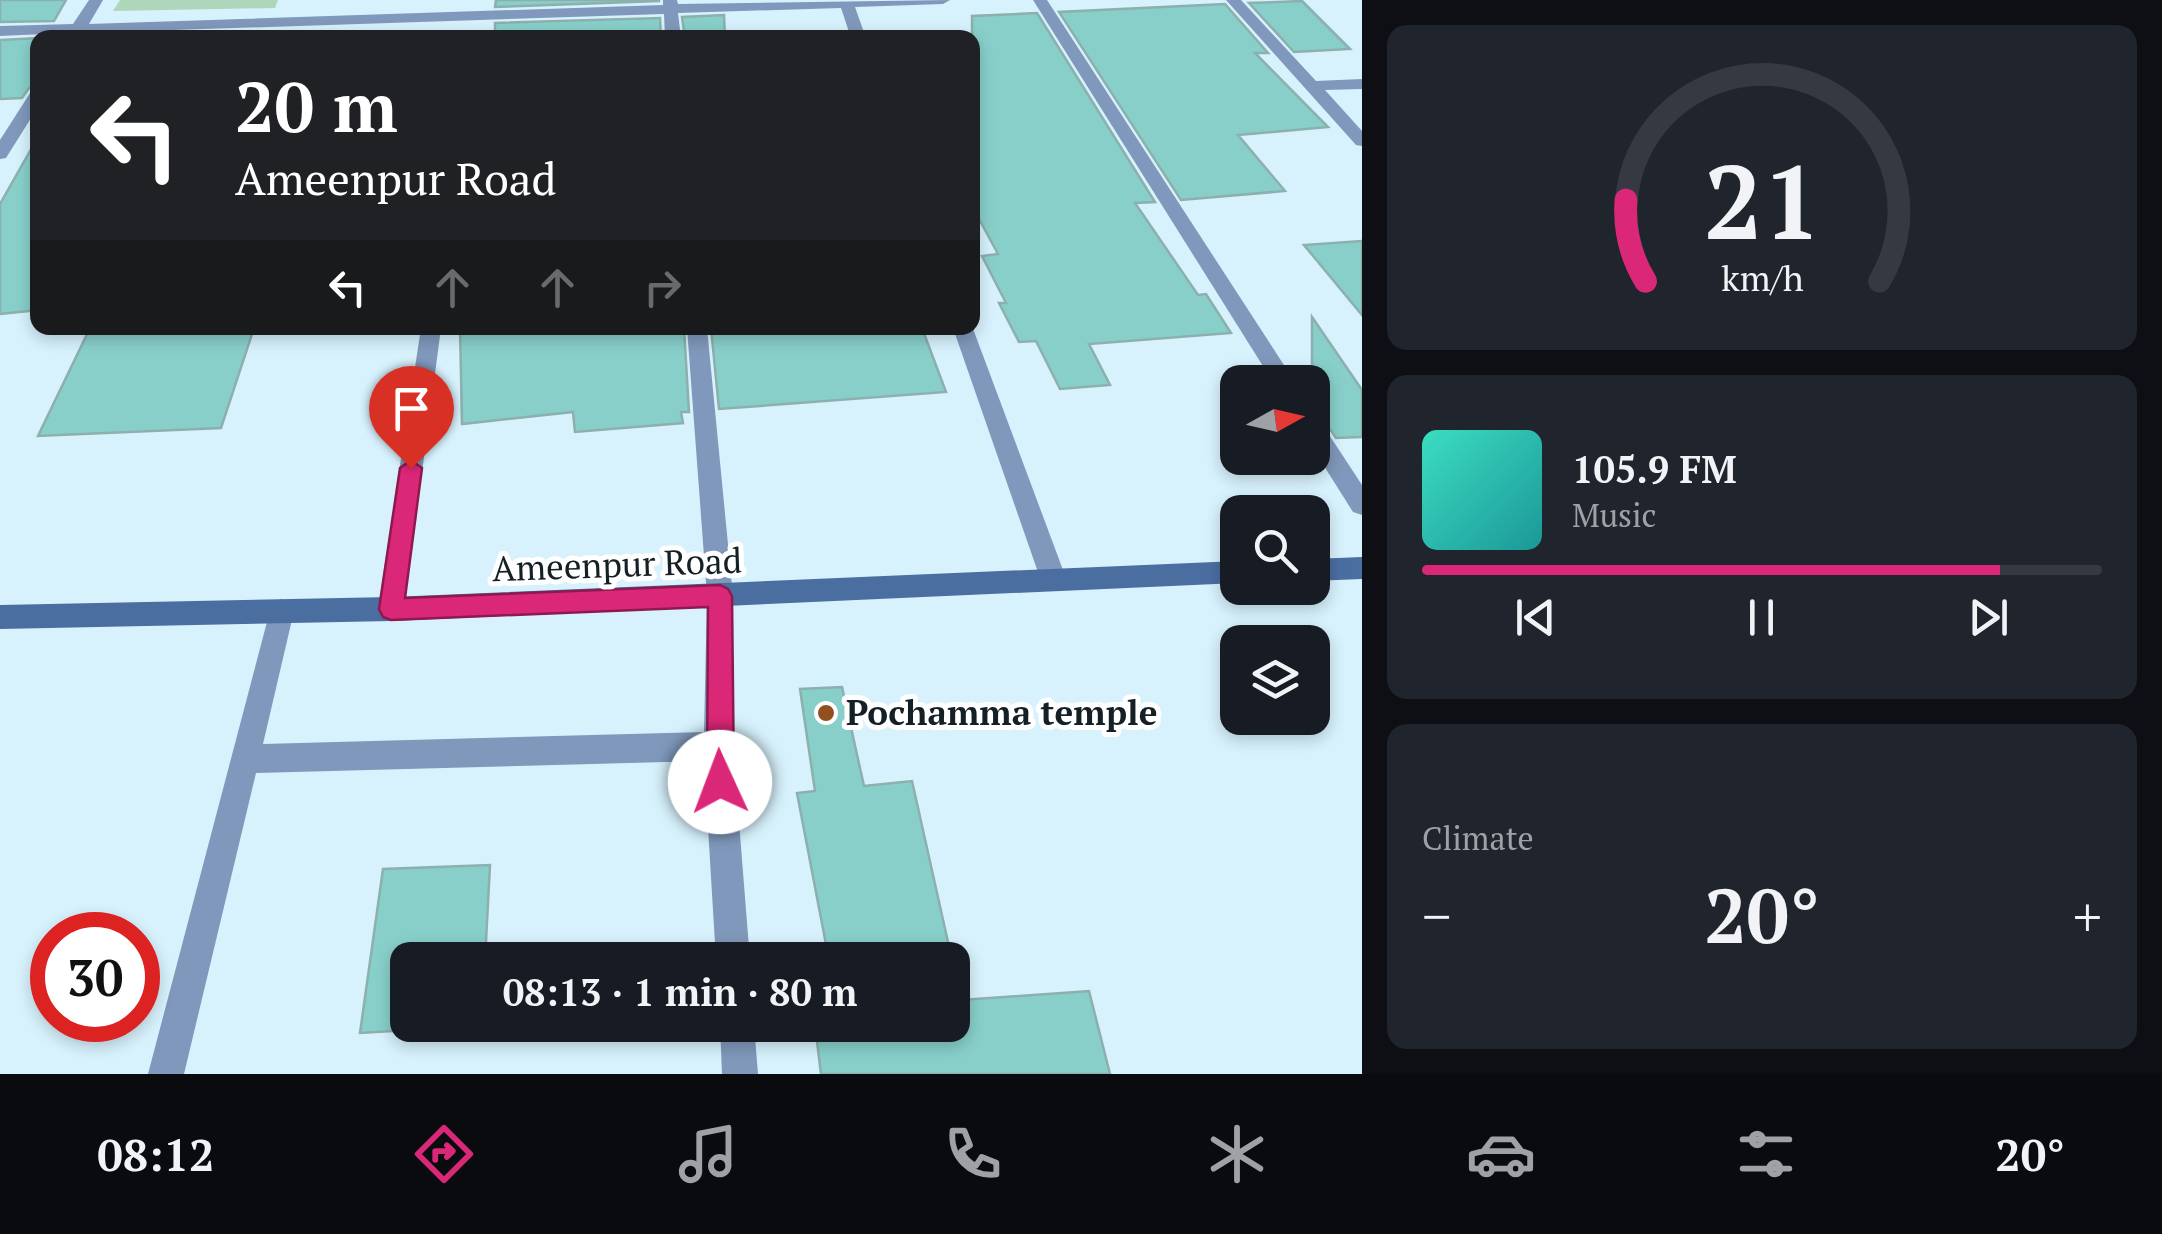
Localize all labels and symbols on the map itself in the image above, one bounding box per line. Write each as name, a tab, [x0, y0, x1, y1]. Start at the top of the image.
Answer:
north arrow	[1220, 365, 1330, 475]
pin	[369, 366, 454, 469]
street label: Ameenpur Road	[491, 537, 743, 591]
place label: Pochamma temple	[846, 689, 1157, 735]
marker: Pochamma temple	[815, 702, 837, 724]
position arrow	[668, 730, 772, 834]
speed limit sign: 30	[30, 912, 160, 1042]

